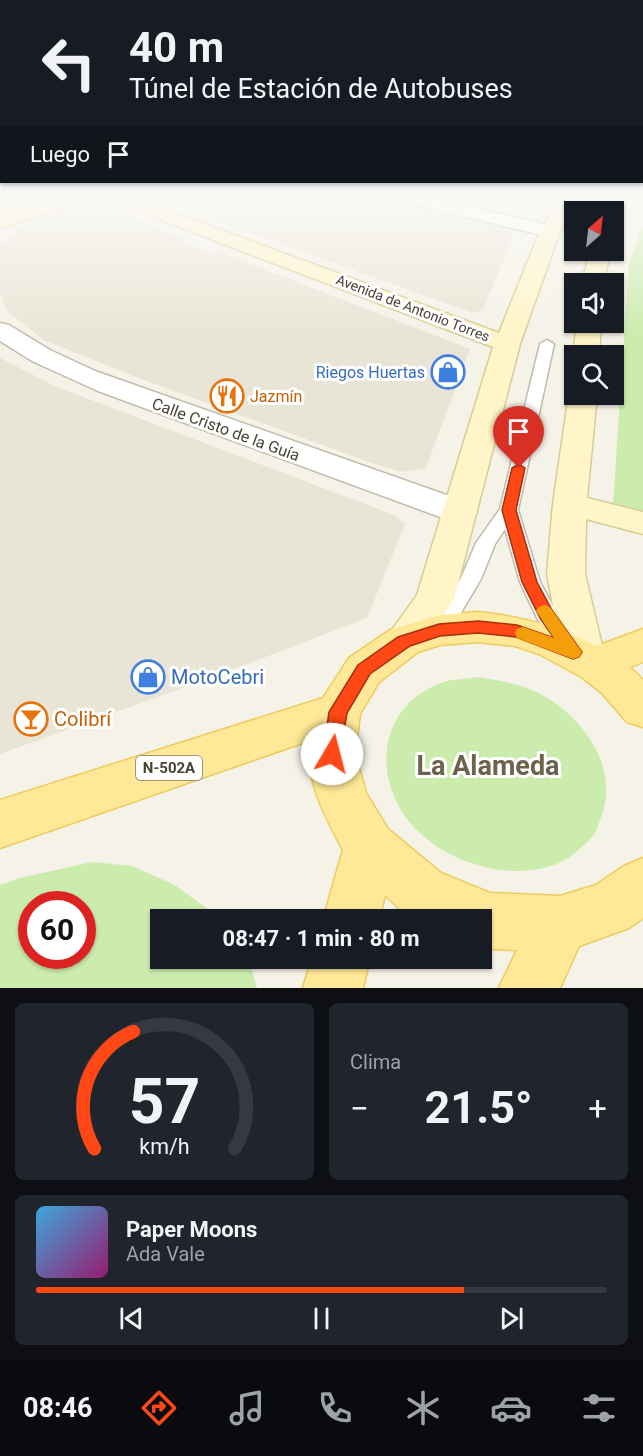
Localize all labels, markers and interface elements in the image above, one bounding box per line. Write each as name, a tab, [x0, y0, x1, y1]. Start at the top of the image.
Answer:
text: 40 m	[129, 23, 224, 72]
icon: left	[30, 24, 108, 102]
text: Túnel de Estación de Autobuses	[129, 73, 513, 105]
icon: arrive	[102, 138, 135, 171]
text: Luego	[30, 142, 90, 167]
north arrow	[564, 201, 624, 261]
map controls	[564, 201, 624, 405]
street label: Avenida de Antonio Torres	[334, 271, 492, 345]
button: sound	[564, 273, 624, 333]
button: search	[564, 345, 624, 405]
shop icon: Riegos Huertas	[430, 354, 466, 390]
place label: Riegos Huertas	[316, 363, 425, 382]
restaurant icon: Jazmín	[209, 378, 245, 414]
place label: Jazmín	[250, 387, 302, 406]
street label: Calle Cristo de la Guía	[149, 394, 302, 465]
pin	[493, 406, 544, 468]
icon: arrive	[502, 415, 535, 448]
shop icon: MotoCebri	[130, 659, 166, 695]
place label: MotoCebri	[171, 665, 264, 689]
bar icon: Colibrí	[13, 701, 49, 737]
place label: Colibrí	[54, 707, 112, 731]
position arrow	[300, 722, 364, 786]
district label: La Alameda	[416, 750, 560, 782]
road number: N-502A	[136, 756, 202, 780]
speed limit sign: 60	[18, 891, 96, 969]
text: 08:47 · 1 min · 80 m	[223, 926, 419, 951]
text: Clima	[350, 1050, 401, 1074]
text: 57	[129, 1065, 200, 1138]
text: 21.5°	[425, 1081, 533, 1134]
text: −	[350, 1089, 369, 1128]
text: +	[588, 1089, 607, 1128]
text: km/h	[139, 1134, 190, 1159]
text: Paper Moons	[126, 1217, 257, 1242]
text: Ada Vale	[126, 1242, 205, 1266]
icon: previous	[115, 1302, 148, 1335]
icon: pause	[305, 1302, 338, 1335]
icon: next	[495, 1302, 528, 1335]
icon: directions	[138, 1387, 180, 1429]
icon: music	[226, 1387, 268, 1429]
icon: phone	[314, 1387, 356, 1429]
icon: climate	[402, 1387, 444, 1429]
icon: car	[490, 1387, 532, 1429]
icon: filters	[578, 1387, 620, 1429]
text: 08:46	[23, 1392, 93, 1424]

